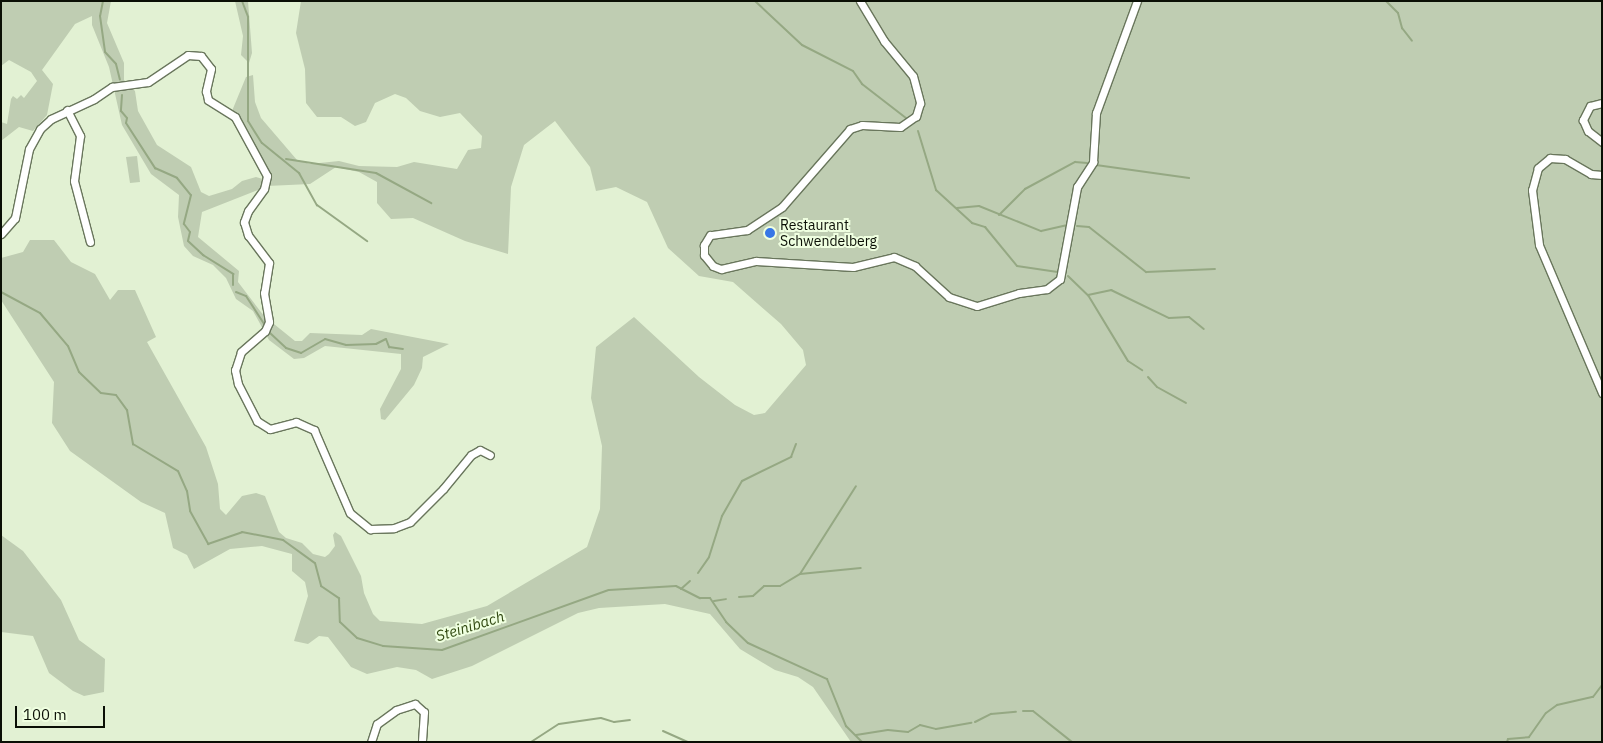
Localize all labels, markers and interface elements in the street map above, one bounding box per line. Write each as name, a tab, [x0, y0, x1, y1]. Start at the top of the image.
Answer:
place label: Restaurant Schwendelberg	[780, 217, 877, 250]
marker: Restaurant Schwendelberg	[764, 227, 776, 239]
water label: Steinibach	[434, 607, 506, 645]
scale bar	[18, 696, 108, 728]
text: 100 m	[23, 705, 67, 724]

